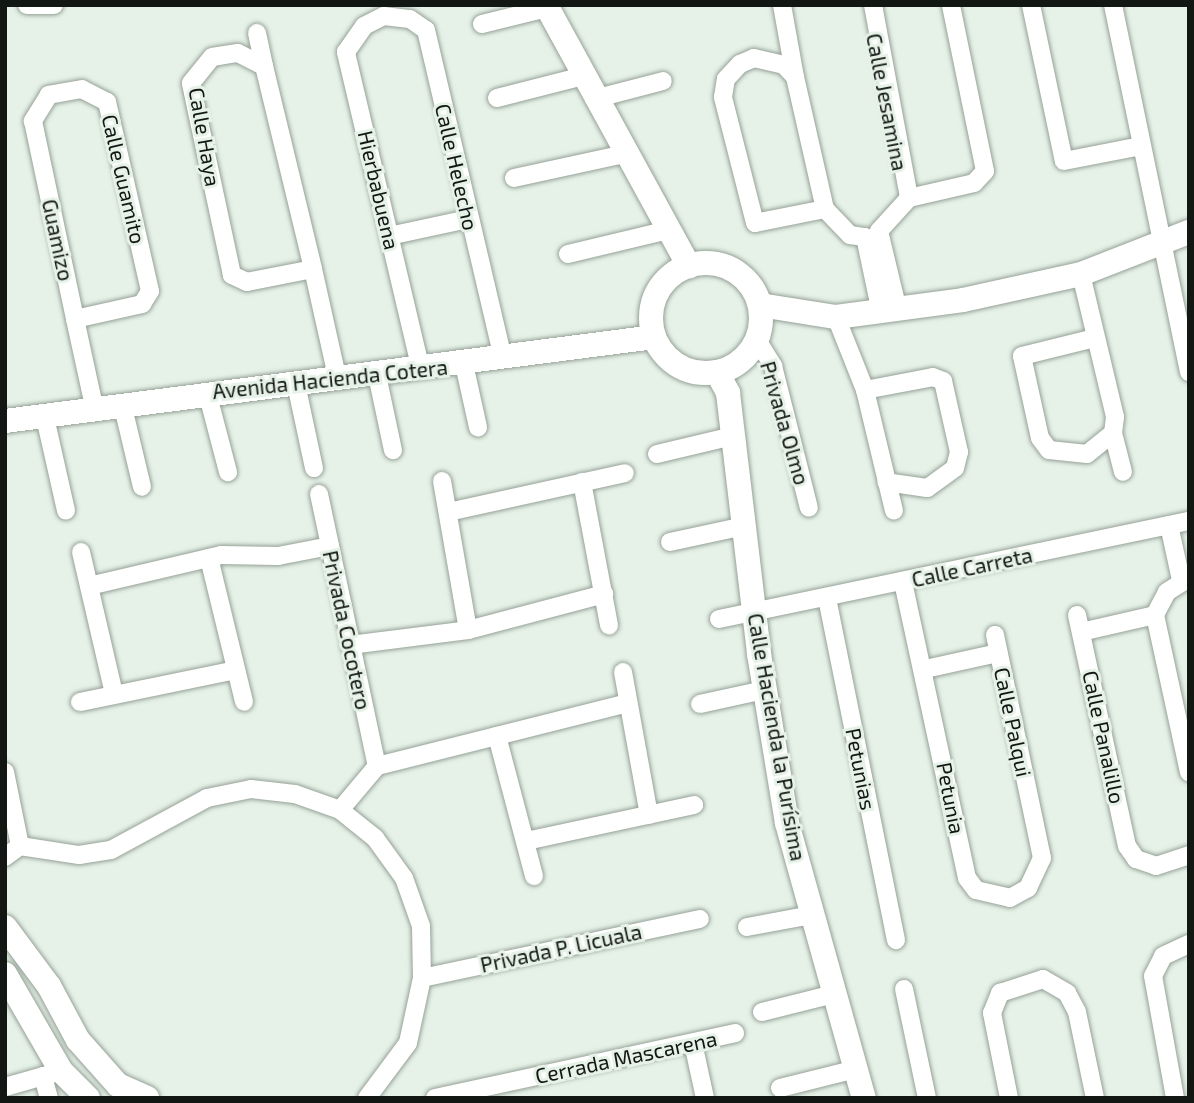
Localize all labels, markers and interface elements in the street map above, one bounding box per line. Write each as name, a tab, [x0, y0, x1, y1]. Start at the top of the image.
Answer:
street label: Calle Jesamina	[861, 31, 913, 173]
street label: Calle Haya	[184, 86, 226, 188]
street label: Calle Helecho	[430, 101, 484, 233]
street label: Calle Guamito	[97, 112, 151, 246]
street label: Hierbabuena	[353, 128, 405, 252]
street label: Guamizo	[37, 197, 79, 283]
street label: Avenida Hacienda Cotera	[211, 354, 449, 404]
street label: Privada Olmo	[755, 358, 815, 488]
street label: Calle Carreta	[909, 542, 1035, 592]
street label: Privada Cocotero	[318, 548, 376, 712]
street label: Calle Hacienda la Purísima	[743, 611, 811, 863]
street label: Calle Palqui	[989, 665, 1037, 779]
street label: Calle Panalillo	[1078, 668, 1130, 806]
street label: Petunias	[841, 726, 881, 812]
street label: Petunia	[932, 760, 970, 836]
street label: Privada P. Licuala	[478, 919, 644, 977]
street label: Cerrada Mascarena	[533, 1025, 719, 1089]

